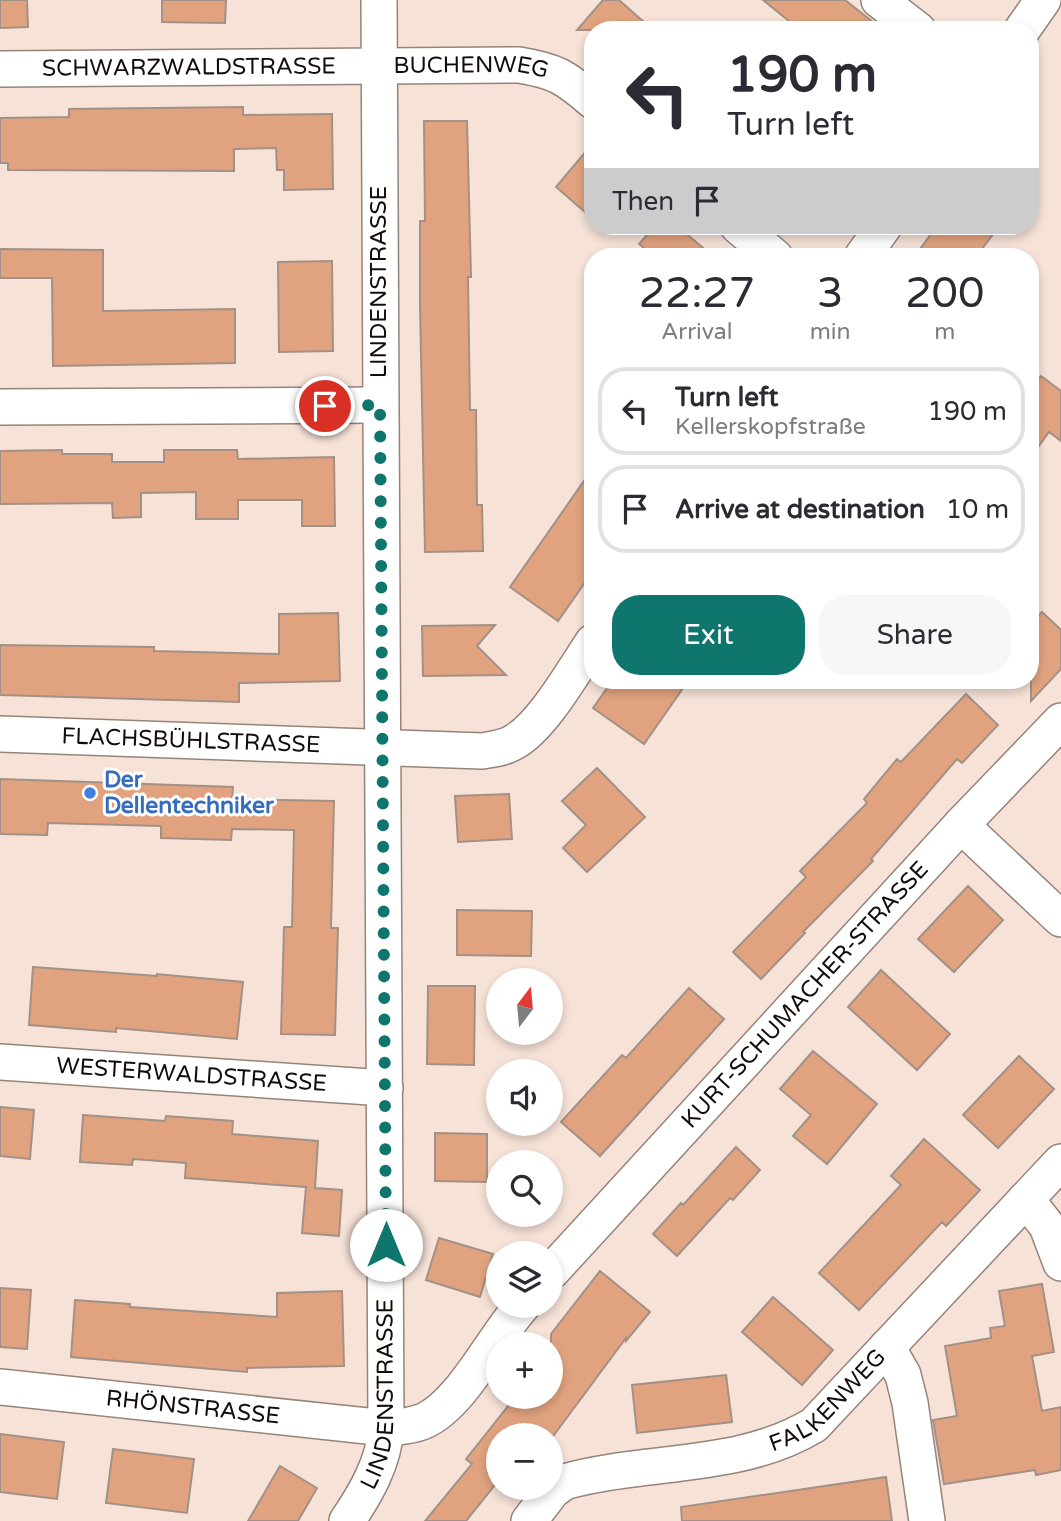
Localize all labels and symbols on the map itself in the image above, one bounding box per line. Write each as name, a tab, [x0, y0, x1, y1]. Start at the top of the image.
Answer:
street label: BUCHENWEG	[393, 51, 551, 85]
street label: SCHWARZWALDSTRASSE	[42, 52, 336, 83]
street label: LINDENSTRASSE	[365, 186, 393, 378]
pin	[295, 376, 355, 436]
street label: FLACHSBÜHLSTRASSE	[61, 722, 321, 759]
place label: Der Dellentechniker	[104, 766, 275, 820]
marker: Der Dellentechniker	[82, 785, 98, 801]
street label: KURT-SCHUMACHER-STRASSE	[676, 856, 934, 1134]
north arrow	[486, 968, 564, 1045]
street label: WESTERWALDSTRASSE	[55, 1052, 328, 1098]
position arrow	[349, 1208, 423, 1282]
street label: LINDENSTRASSE	[355, 1299, 400, 1494]
street label: FALKENWEG	[765, 1344, 892, 1458]
street label: RHÖNSTRASSE	[104, 1384, 281, 1431]

